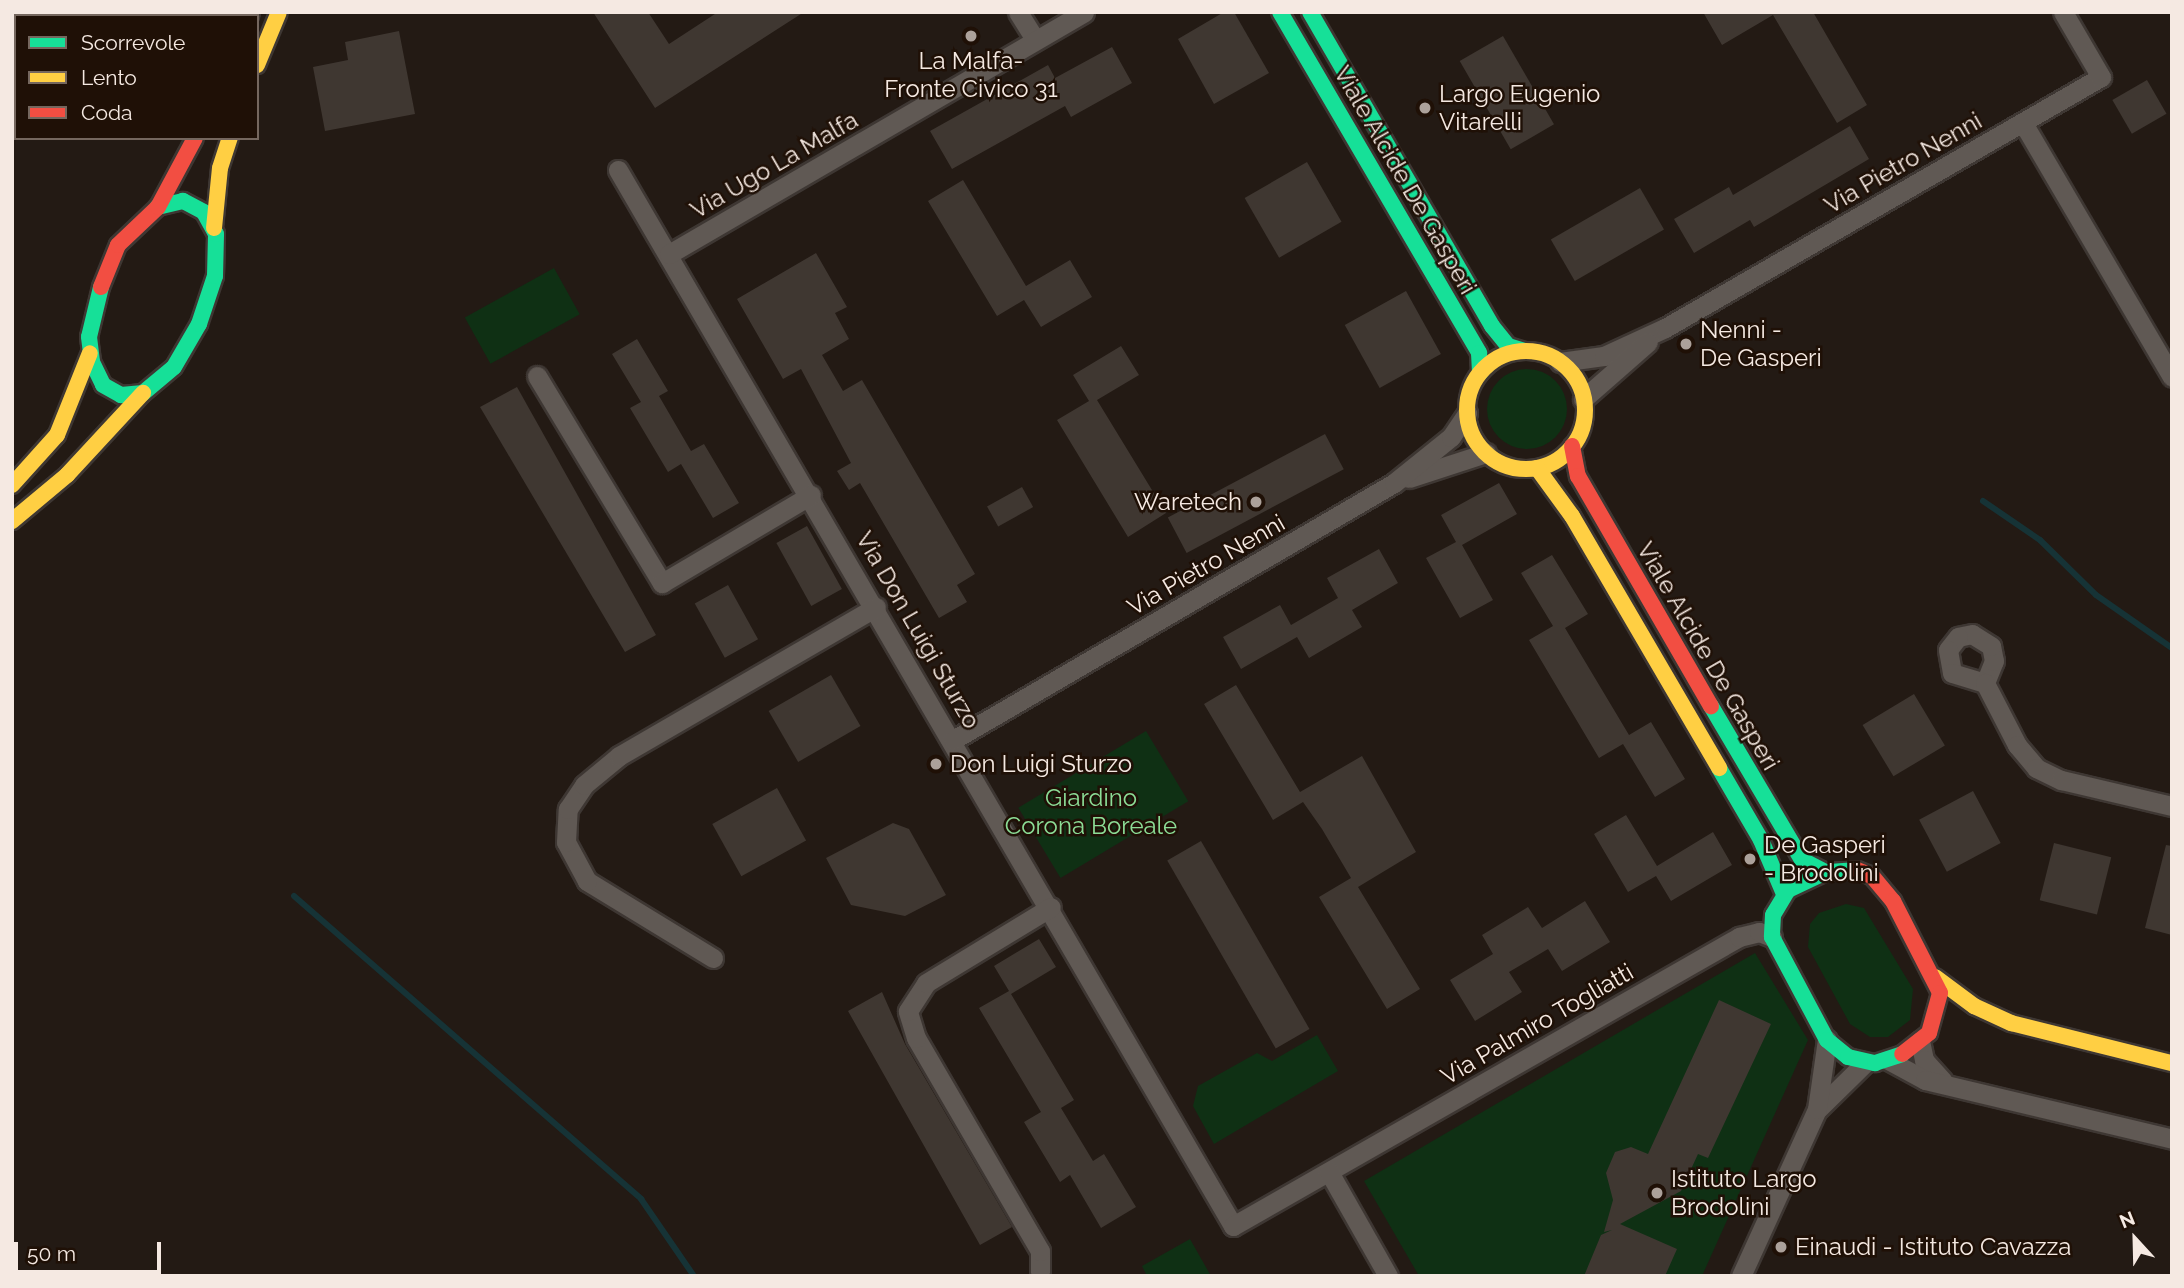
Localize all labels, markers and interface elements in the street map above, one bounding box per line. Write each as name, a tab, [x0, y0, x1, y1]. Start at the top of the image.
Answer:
legend	[14, 14, 259, 140]
marker: La Malfa- Fronte Civico 31	[963, 28, 979, 44]
text: Scorrevole	[81, 30, 185, 55]
place label: La Malfa- Fronte Civico 31	[884, 47, 1058, 103]
street label: Viale Alcide De Gasperi	[1328, 60, 1482, 300]
text: Lento	[81, 65, 137, 90]
place label: Largo Eugenio Vitarelli	[1439, 80, 1600, 136]
text: Coda	[81, 100, 132, 125]
marker: Largo Eugenio Vitarelli	[1417, 100, 1433, 116]
street label: Via Ugo La Malfa	[685, 105, 863, 225]
street label: Via Pietro Nenni	[1819, 106, 1987, 220]
place label: Nenni - De Gasperi	[1700, 316, 1822, 372]
marker: Nenni - De Gasperi	[1678, 336, 1694, 352]
place label: Waretech	[1134, 488, 1242, 516]
marker: Waretech	[1248, 494, 1264, 510]
street label: Via Pietro Nenni	[1122, 508, 1290, 622]
street label: Via Don Luigi Sturzo	[850, 526, 986, 734]
street label: Viale Alcide De Gasperi	[1631, 536, 1785, 776]
place label: Don Luigi Sturzo	[950, 750, 1132, 778]
marker: Don Luigi Sturzo	[928, 756, 944, 772]
park label: Giardino Corona Boreale	[1005, 784, 1177, 840]
place label: De Gasperi - Brodolini	[1764, 831, 1886, 887]
marker: De Gasperi - Brodolini	[1742, 851, 1758, 867]
street label: Via Palmiro Togliatti	[1435, 957, 1639, 1091]
place label: Istituto Largo Brodolini	[1671, 1165, 1816, 1221]
marker: Istituto Largo Brodolini	[1649, 1185, 1665, 1201]
north arrow	[2100, 1204, 2170, 1274]
text: N	[2116, 1207, 2138, 1232]
scale bar	[18, 1228, 164, 1272]
place label: Einaudi - Istituto Cavazza	[1795, 1233, 2071, 1261]
marker: Einaudi - Istituto Cavazza	[1773, 1239, 1789, 1255]
text: 50 m	[27, 1241, 76, 1266]

